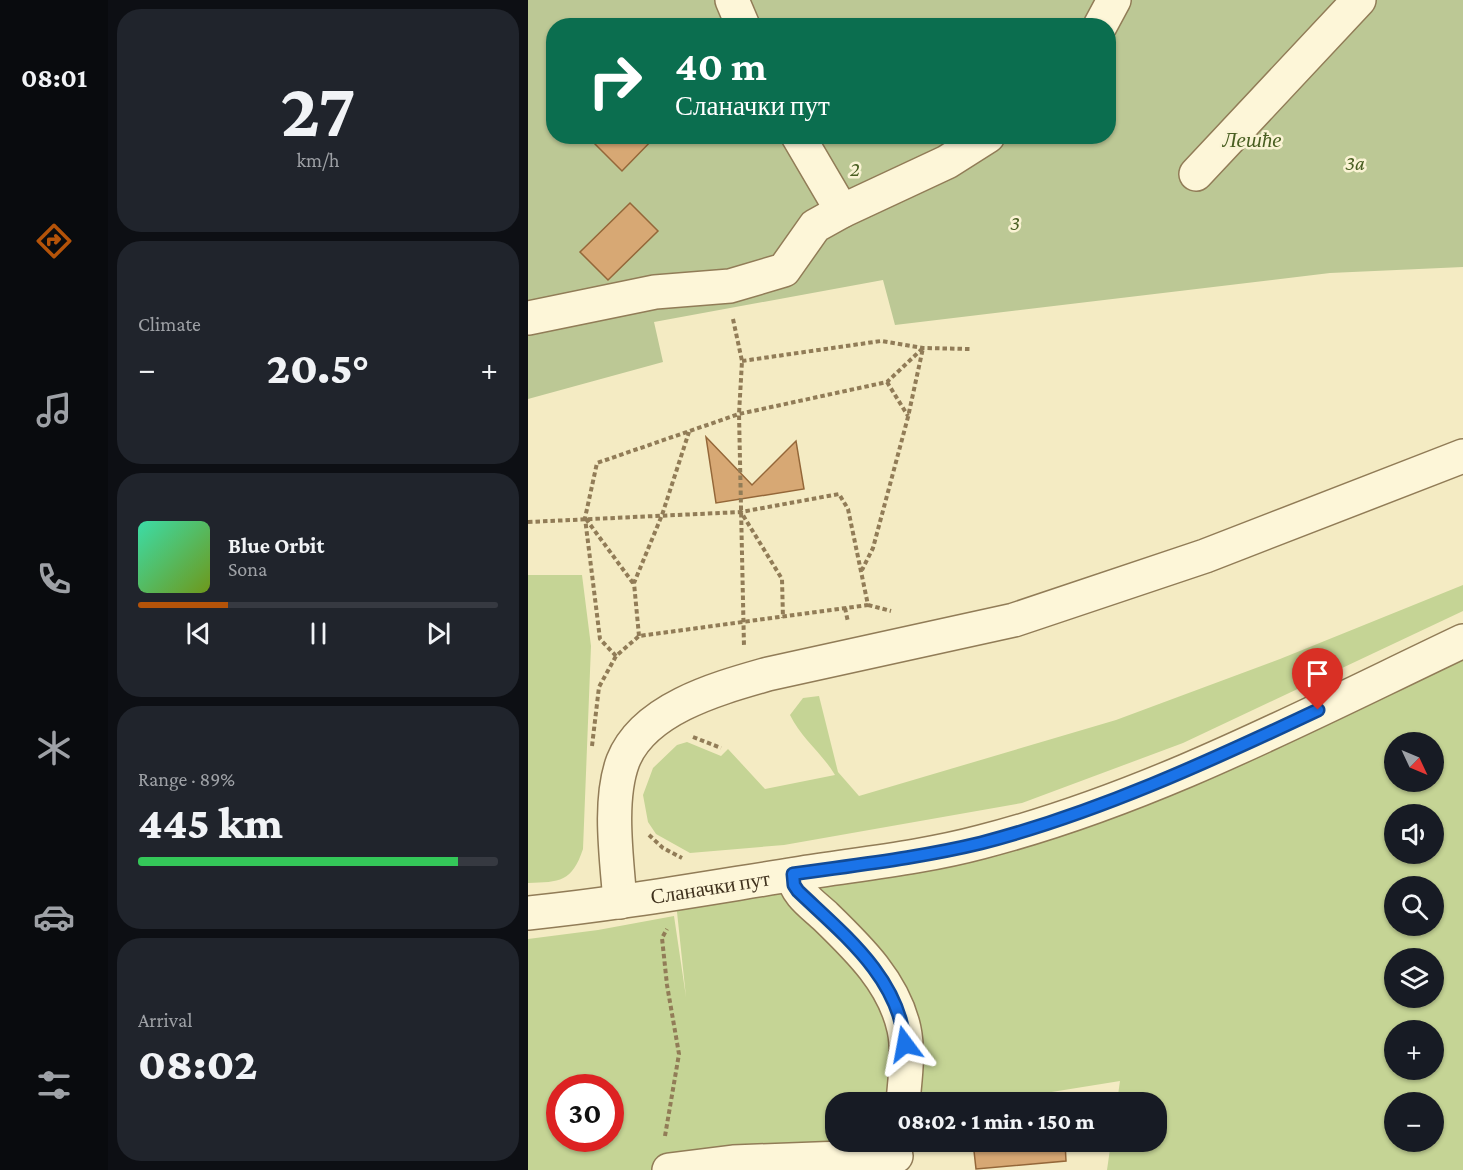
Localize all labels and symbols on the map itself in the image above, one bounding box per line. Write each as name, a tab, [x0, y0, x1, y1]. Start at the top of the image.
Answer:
park label: Лешће	[1221, 128, 1282, 152]
park label: 3a	[1345, 151, 1365, 175]
park label: 2	[850, 157, 860, 181]
park label: 3	[1010, 211, 1020, 235]
pin	[1292, 648, 1343, 710]
north arrow	[1384, 732, 1444, 792]
street label: Сланачки пут	[649, 866, 772, 909]
position arrow	[873, 1012, 937, 1076]
speed limit sign: 30	[546, 1074, 624, 1152]

